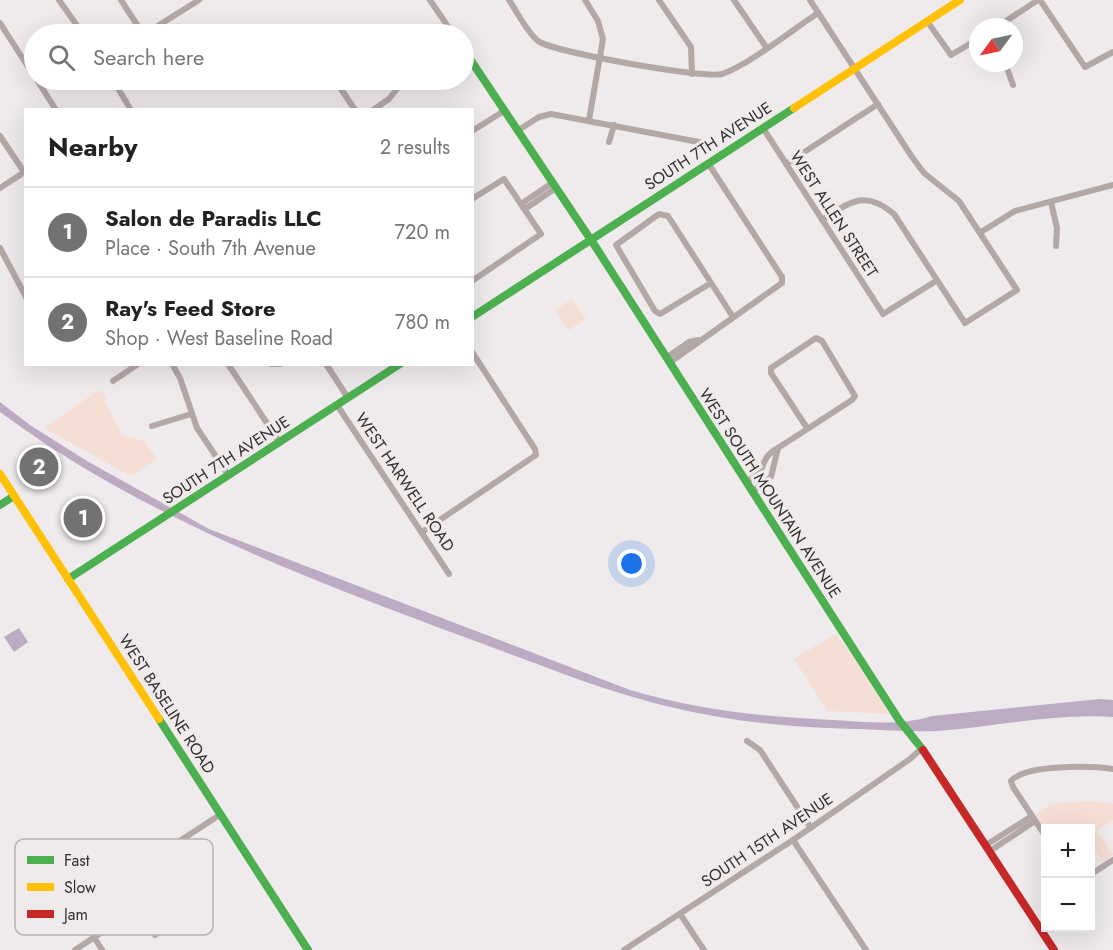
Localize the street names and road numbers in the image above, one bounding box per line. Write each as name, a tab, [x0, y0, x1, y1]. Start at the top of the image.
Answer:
street label: SOUTH 7TH AVENUE	[640, 96, 776, 196]
street label: WEST ALLEN STREET	[784, 146, 884, 282]
street label: WEST SOUTH MOUNTAIN AVENUE	[693, 384, 847, 602]
street label: WEST HARWELL ROAD	[350, 408, 460, 556]
street label: SOUTH 7TH AVENUE	[158, 410, 294, 510]
street label: WEST BASELINE ROAD	[113, 630, 221, 778]
street label: SOUTH 15TH AVENUE	[697, 787, 837, 893]

